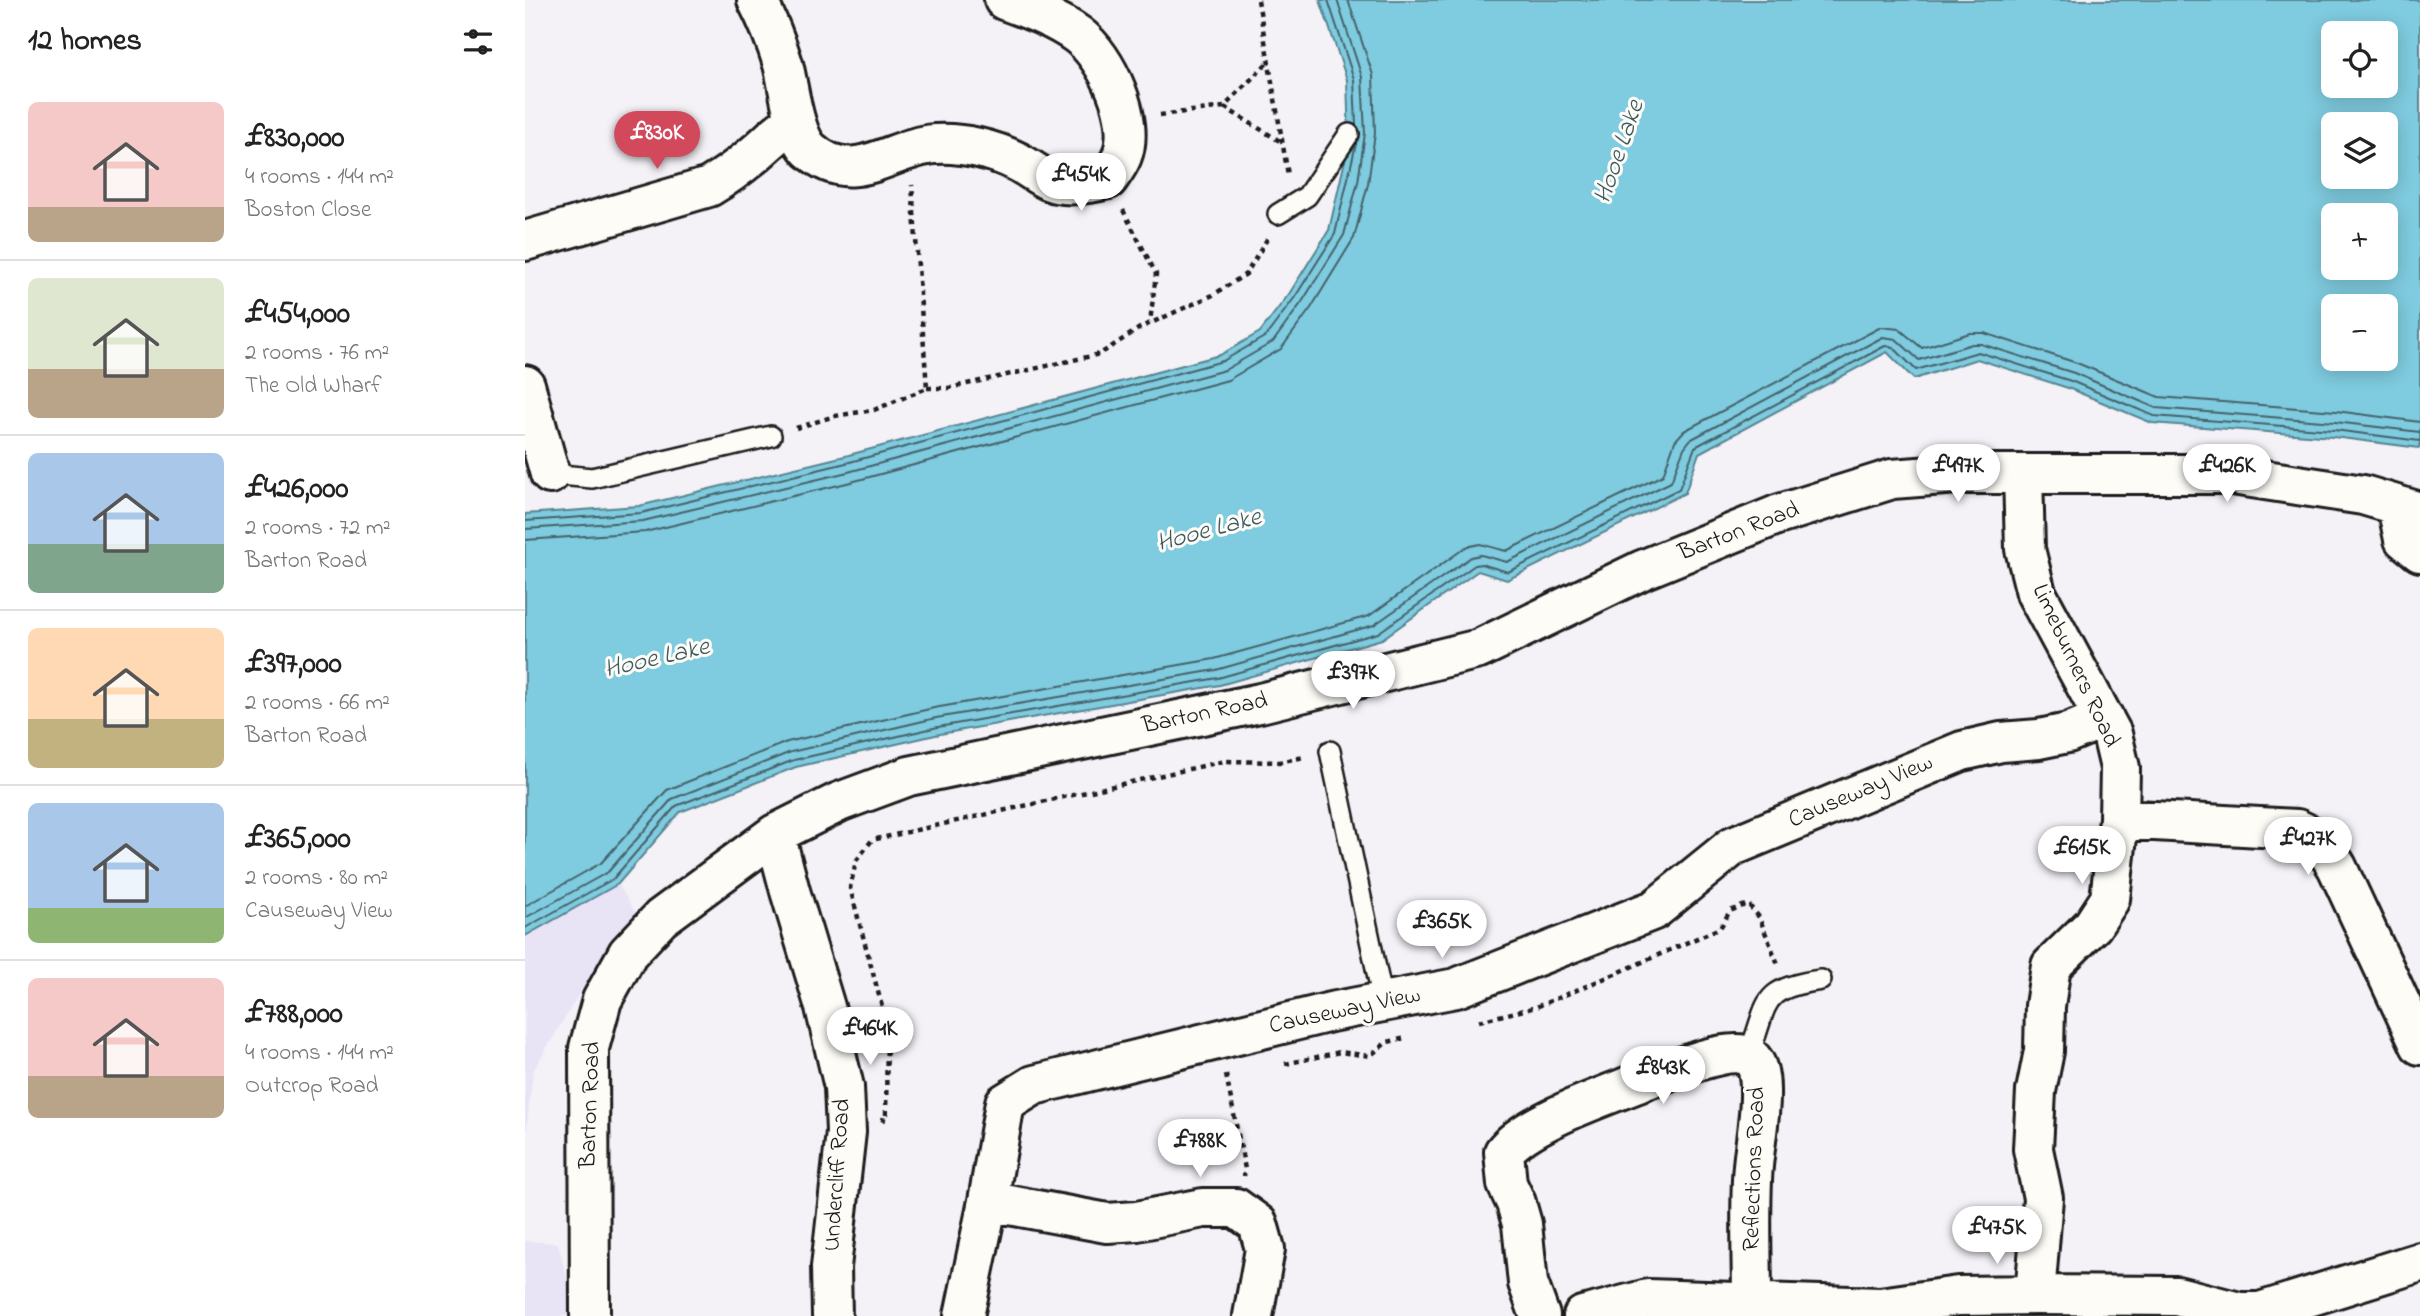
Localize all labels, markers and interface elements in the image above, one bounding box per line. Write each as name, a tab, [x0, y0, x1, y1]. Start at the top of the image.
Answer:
text: 12 homes	[28, 20, 142, 64]
map controls	[2321, 21, 2398, 371]
button: locate	[2321, 21, 2398, 98]
icon: filters	[459, 23, 497, 61]
water label: Hooe Lake	[1585, 94, 1656, 209]
pin: £830K	[608, 111, 706, 171]
button: layers	[2321, 112, 2398, 189]
text: £830,000	[245, 117, 345, 161]
text: £830K	[630, 117, 684, 150]
icon: home	[84, 130, 168, 214]
pin: £454K	[1032, 154, 1130, 213]
text: £454K	[1052, 159, 1110, 192]
text: 4 rooms · 144 m²	[245, 161, 394, 194]
text: Boston Close	[245, 194, 371, 227]
button: +	[2321, 203, 2398, 280]
text: £454,000	[245, 293, 350, 337]
button: −	[2321, 294, 2398, 371]
icon: home	[84, 306, 168, 390]
text: 2 rooms · 76 m²	[245, 337, 389, 370]
text: The Old Wharf	[245, 370, 382, 403]
pin: £497K	[1909, 444, 2007, 504]
pin: £426K	[2178, 444, 2276, 504]
text: £497K	[1932, 450, 1984, 483]
text: £426K	[2199, 450, 2255, 483]
text: £426,000	[245, 468, 348, 512]
icon: home	[84, 481, 168, 565]
street label: Barton Road	[1672, 493, 1805, 571]
water label: Hooe Lake	[1152, 498, 1267, 563]
text: 2 rooms · 72 m²	[245, 512, 391, 545]
text: Barton Road	[245, 545, 367, 578]
street label: Limeburners Road	[2022, 578, 2128, 754]
water label: Hooe Lake	[601, 628, 715, 690]
text: £397,000	[245, 643, 342, 687]
pin: £397K	[1304, 652, 1402, 711]
icon: home	[84, 656, 168, 740]
text: £397K	[1327, 657, 1379, 690]
street label: Barton Road	[1138, 684, 1271, 745]
text: 2 rooms · 66 m²	[245, 687, 390, 720]
text: Barton Road	[245, 720, 367, 753]
street label: Causeway View	[1783, 746, 1939, 839]
text: £365,000	[245, 818, 351, 862]
pin: £427K	[2259, 818, 2357, 877]
text: £427K	[2280, 823, 2336, 856]
pin: £615K	[2033, 826, 2131, 886]
icon: home	[84, 831, 168, 915]
text: £615K	[2054, 832, 2110, 865]
text: 2 rooms · 80 m²	[245, 862, 388, 895]
text: Causeway View	[245, 895, 393, 928]
pin: £365K	[1393, 900, 1491, 960]
text: £365K	[1413, 906, 1471, 939]
street label: Causeway View	[1266, 978, 1424, 1045]
text: £788,000	[245, 993, 343, 1037]
icon: home	[84, 1006, 168, 1090]
pin: £464K	[821, 1007, 919, 1067]
text: £464K	[843, 1013, 897, 1046]
text: 4 rooms · 144 m²	[245, 1037, 394, 1070]
street label: Barton Road	[571, 1040, 611, 1170]
pin: £843K	[1614, 1046, 1712, 1106]
text: £843K	[1636, 1052, 1690, 1085]
text: Outcrop Road	[245, 1070, 379, 1103]
street label: Reflections Road	[1735, 1086, 1775, 1252]
street label: Undercliff Road	[815, 1097, 861, 1253]
pin: £788K	[1151, 1120, 1249, 1179]
text: £788K	[1174, 1125, 1226, 1158]
pin: £475K	[1948, 1206, 2046, 1266]
text: £475K	[1968, 1212, 2026, 1245]

